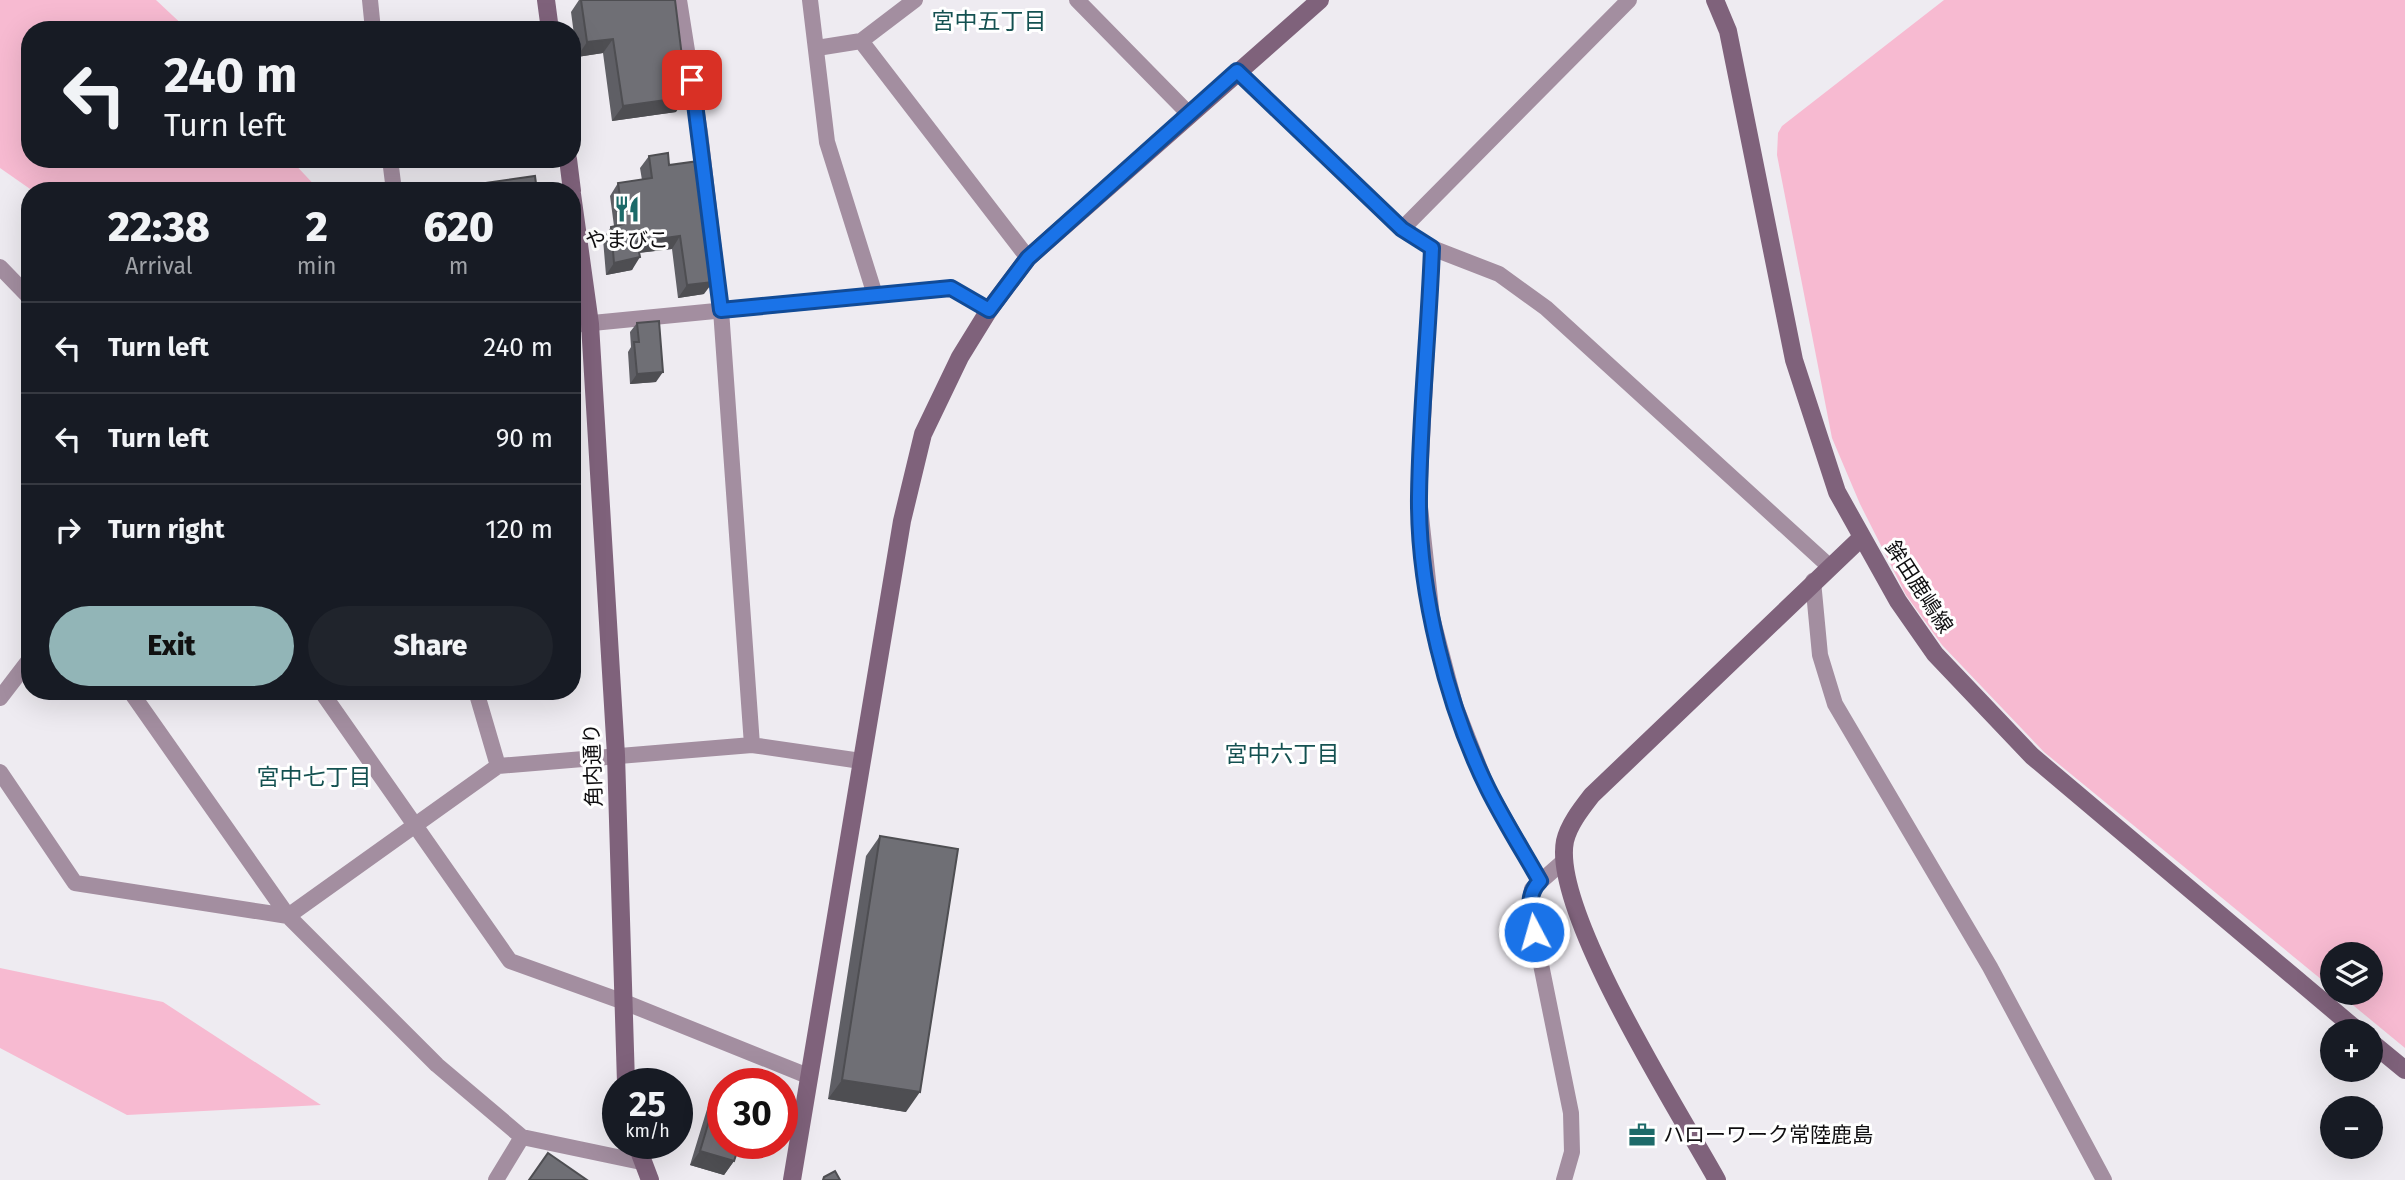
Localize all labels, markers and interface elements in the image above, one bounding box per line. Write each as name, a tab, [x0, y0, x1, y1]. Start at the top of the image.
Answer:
district label: 宮中五丁目	[932, 7, 1047, 35]
text: 240 m	[164, 46, 297, 105]
icon: left	[49, 49, 140, 140]
pin	[662, 50, 722, 110]
icon: arrive	[673, 61, 711, 99]
text: Turn left	[164, 106, 286, 144]
restaurant icon: やまびこ	[612, 194, 642, 224]
text: 22:38	[108, 202, 210, 252]
text: 2	[306, 202, 328, 252]
text: 620	[424, 202, 494, 252]
place label: やまびこ	[585, 227, 669, 253]
text: Arrival	[125, 252, 193, 280]
text: min	[297, 252, 336, 280]
text: m	[449, 252, 469, 280]
icon: left	[49, 329, 87, 367]
text: Turn left	[108, 332, 209, 363]
text: 240 m	[483, 332, 553, 363]
icon: left	[49, 420, 87, 458]
text: Turn left	[108, 423, 209, 454]
text: 90 m	[496, 423, 553, 454]
icon: right	[49, 511, 87, 549]
text: Turn right	[108, 514, 225, 545]
text: 120 m	[485, 514, 553, 545]
street label: 鉾田鹿嶋線	[1880, 536, 1958, 638]
button: Exit	[49, 606, 294, 686]
button: Share	[308, 606, 553, 686]
street label: 角内通り	[579, 723, 607, 807]
district label: 宮中六丁目	[1225, 740, 1340, 768]
district label: 宮中七丁目	[257, 763, 372, 791]
position arrow	[1497, 895, 1571, 969]
map controls	[2320, 942, 2383, 1159]
button: layers	[2320, 942, 2383, 1005]
button: +	[2320, 1019, 2383, 1082]
speed limit sign: 30	[707, 1068, 798, 1159]
text: 25	[629, 1083, 666, 1125]
button: −	[2320, 1096, 2383, 1159]
text: km/h	[625, 1120, 670, 1142]
office icon: ハローワーク常陸鹿島	[1627, 1120, 1657, 1150]
place label: ハローワーク常陸鹿島	[1663, 1122, 1873, 1148]

